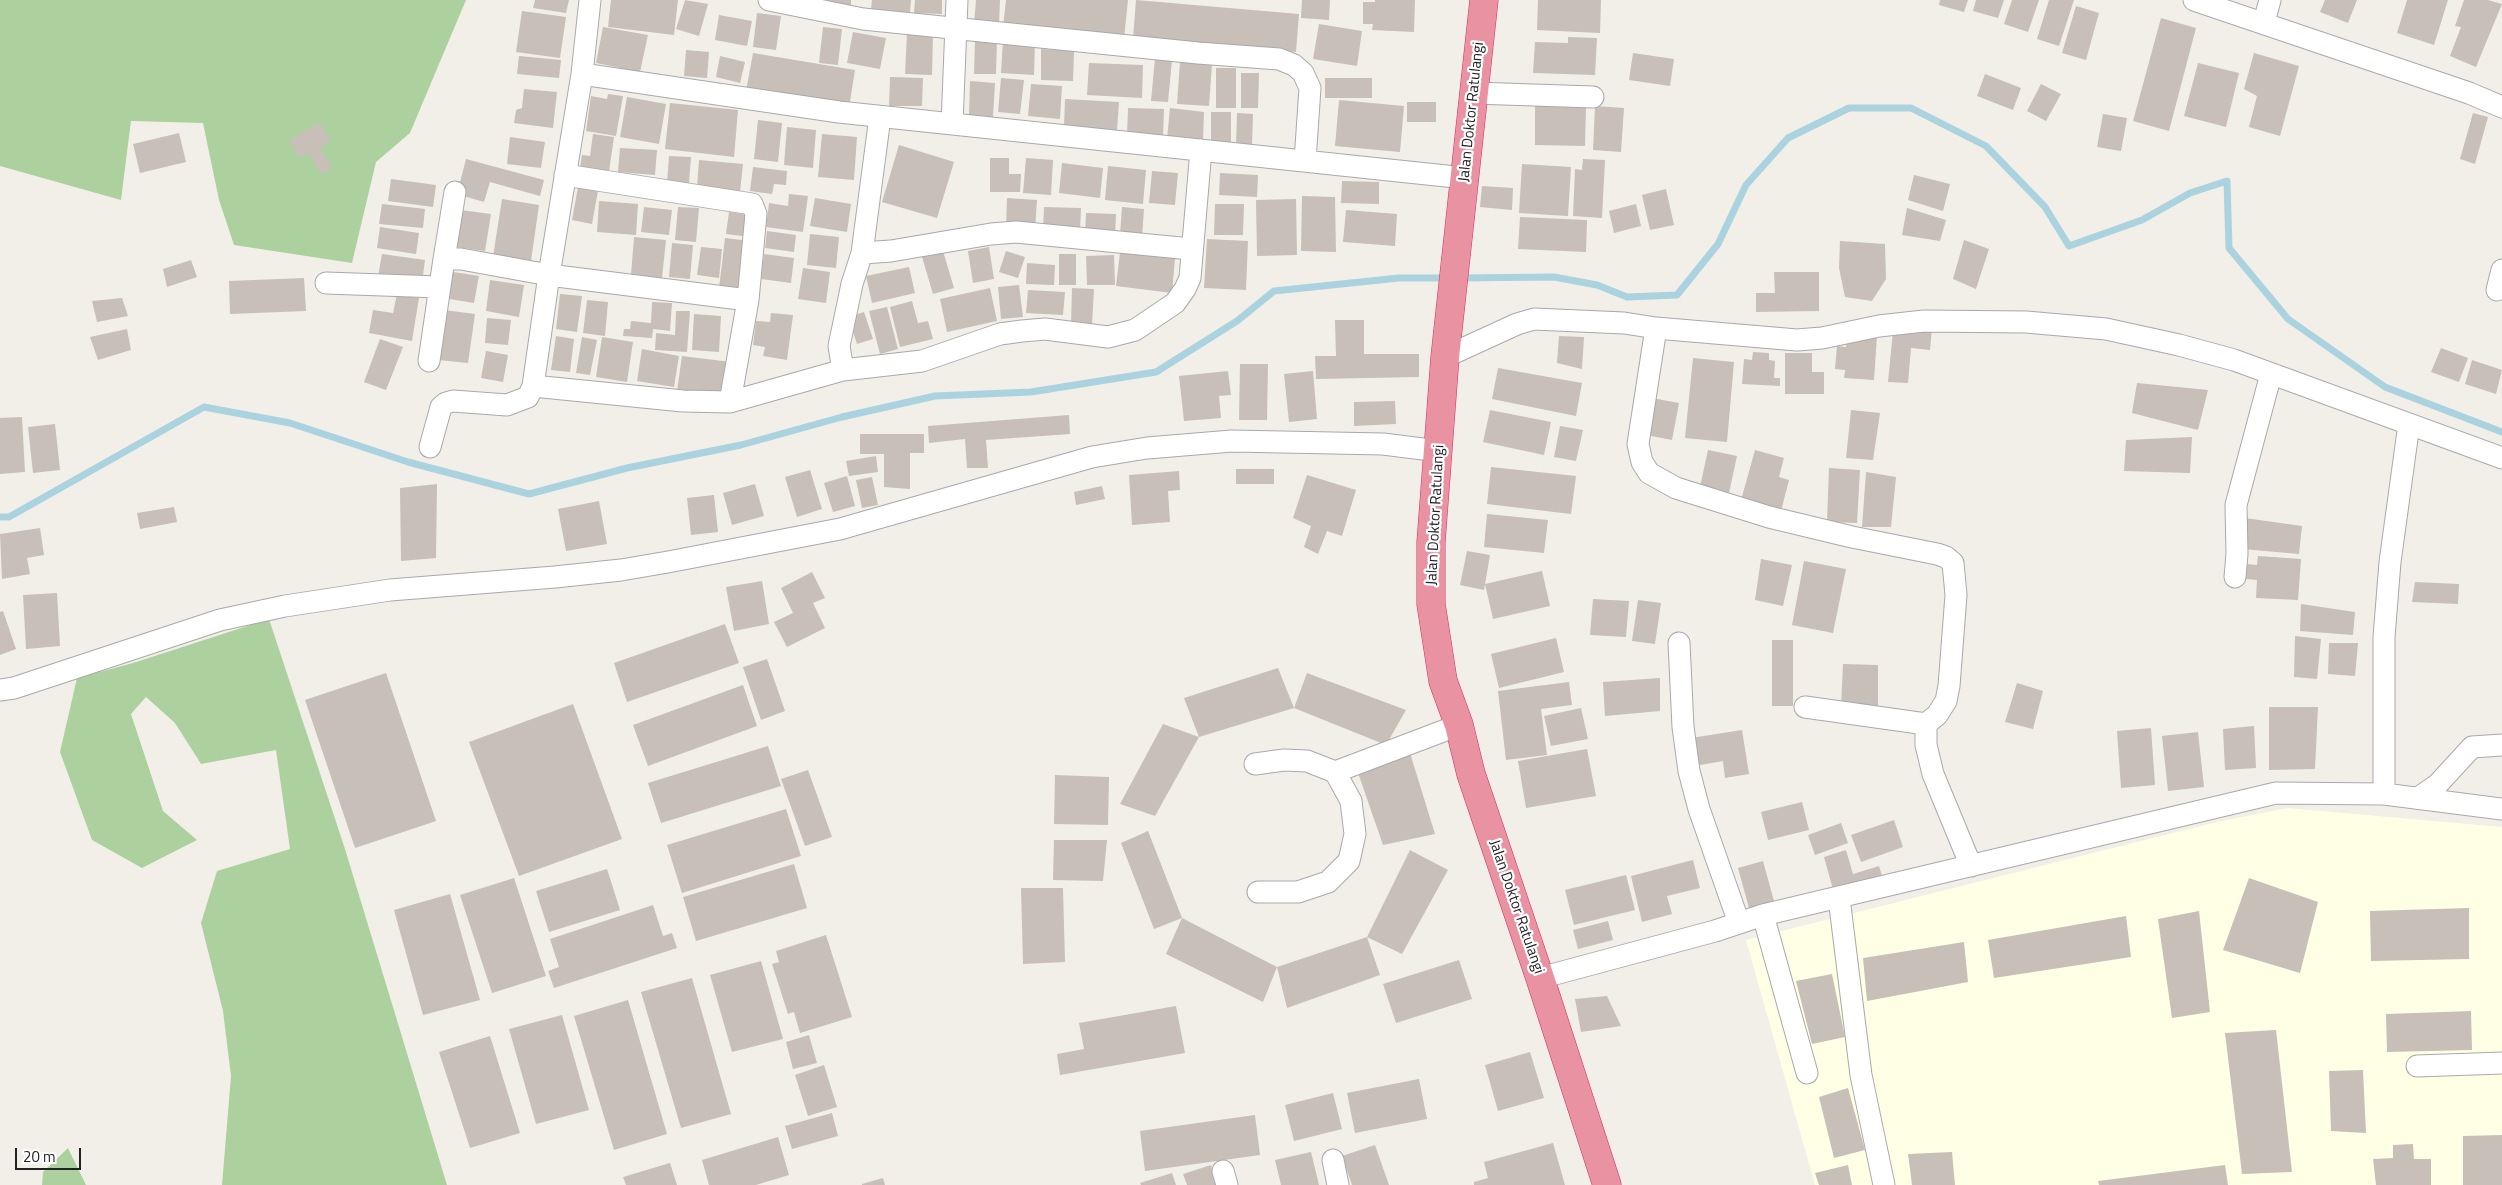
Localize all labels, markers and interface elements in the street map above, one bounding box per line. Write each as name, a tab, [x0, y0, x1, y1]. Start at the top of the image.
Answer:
street label: Jalan Doktor Ratulangi	[1456, 41, 1488, 183]
street label: Jalan Doktor Ratulangi	[1423, 444, 1449, 586]
street label: Jalan Doktor Ratulangi	[1485, 838, 1547, 976]
scale bar	[18, 1138, 84, 1170]
text: 20 m	[23, 1145, 56, 1168]

